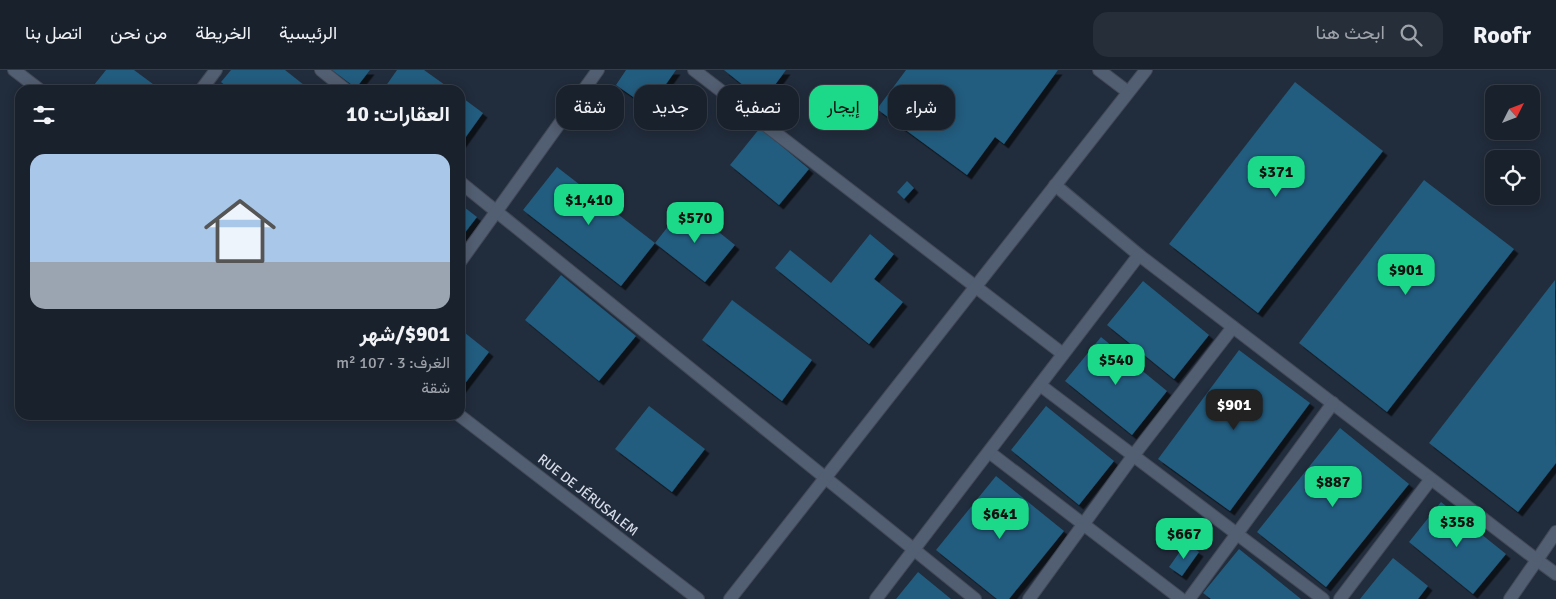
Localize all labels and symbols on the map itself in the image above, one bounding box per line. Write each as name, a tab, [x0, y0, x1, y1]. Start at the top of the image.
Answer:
north arrow	[1485, 85, 1540, 140]
pin: $371	[1246, 156, 1306, 198]
pin: $1,410	[548, 184, 630, 226]
pin: $570	[665, 202, 725, 244]
pin: $901	[1376, 254, 1436, 296]
pin: $540	[1086, 344, 1146, 386]
pin: $901	[1204, 388, 1264, 431]
street label: RUE DE JÉRUSALEM	[534, 450, 642, 540]
pin: $887	[1303, 466, 1363, 508]
pin: $641	[970, 498, 1030, 540]
pin: $358	[1427, 506, 1487, 548]
pin: $667	[1154, 518, 1214, 560]

